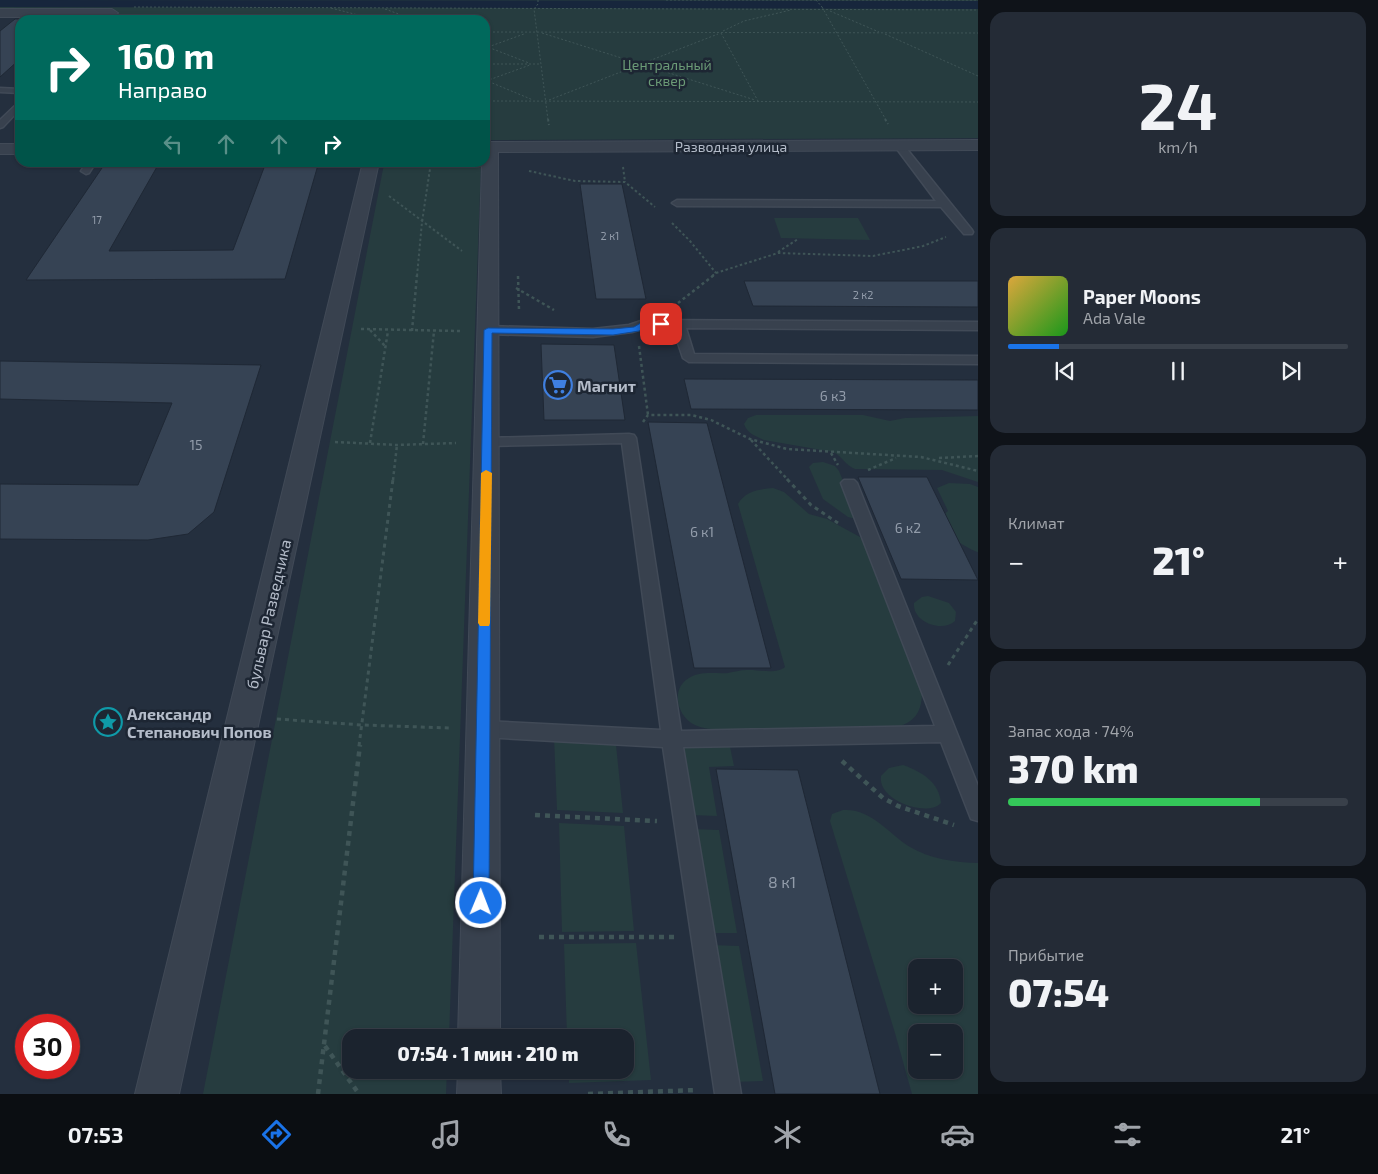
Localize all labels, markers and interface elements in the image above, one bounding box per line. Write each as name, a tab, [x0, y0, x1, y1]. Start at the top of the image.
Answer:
text: 160 m	[118, 34, 214, 76]
icon: right	[35, 35, 100, 100]
park label: Центральный сквер	[622, 56, 712, 89]
text: 24	[1138, 65, 1218, 143]
text: Направо	[118, 76, 207, 102]
icon: left	[159, 130, 187, 158]
icon: ahead	[212, 130, 240, 158]
icon: ahead	[265, 130, 293, 158]
icon: right	[318, 130, 346, 158]
text: km/h	[1158, 137, 1198, 156]
street label: Разводная улица	[675, 138, 787, 155]
house number: 17	[92, 213, 102, 226]
house number: 2 к1	[601, 229, 619, 242]
text: Paper Moons	[1083, 285, 1201, 308]
house number: 2 к2	[853, 288, 873, 301]
pin	[640, 303, 682, 345]
text: Ada Vale	[1083, 308, 1146, 327]
icon: arrive	[647, 310, 675, 338]
icon: previous	[1051, 357, 1079, 385]
icon: pause	[1164, 357, 1192, 385]
icon: next	[1277, 357, 1305, 385]
supermarket icon: Магнит	[543, 370, 573, 400]
place label: Магнит	[577, 376, 636, 395]
house number: 6 к3	[820, 387, 846, 404]
house number: 15	[189, 436, 203, 453]
text: Климат	[1008, 513, 1065, 532]
house number: 6 к2	[895, 519, 921, 536]
house number: 6 к1	[690, 523, 714, 540]
street label: бульвар Разведчика	[242, 537, 295, 691]
text: 21°	[1152, 537, 1205, 583]
text: −	[1008, 544, 1024, 578]
text: +	[1333, 544, 1348, 578]
place label: Александр Степанович Попов	[127, 704, 272, 741]
place icon: Александр Степанович Попов	[93, 707, 123, 737]
text: Запас хода · 74%	[1008, 721, 1134, 740]
text: 370 km	[1008, 745, 1139, 791]
house number: 8 к1	[768, 872, 796, 891]
position arrow	[454, 876, 506, 928]
text: Прибытие	[1008, 945, 1084, 964]
map controls	[908, 959, 963, 1079]
button: +	[908, 959, 963, 1014]
text: 07:54	[1008, 969, 1109, 1015]
speed limit sign: 30	[15, 1014, 80, 1079]
button: −	[908, 1024, 963, 1079]
text: 07:54 · 1 мин · 210 m	[398, 1042, 578, 1065]
icon: directions	[259, 1117, 294, 1152]
icon: music	[429, 1117, 464, 1152]
icon: phone	[599, 1117, 634, 1152]
icon: climate	[770, 1117, 805, 1152]
icon: car	[940, 1117, 975, 1152]
icon: filters	[1110, 1117, 1145, 1152]
text: 07:53	[68, 1121, 123, 1147]
text: 21°	[1280, 1121, 1310, 1147]

